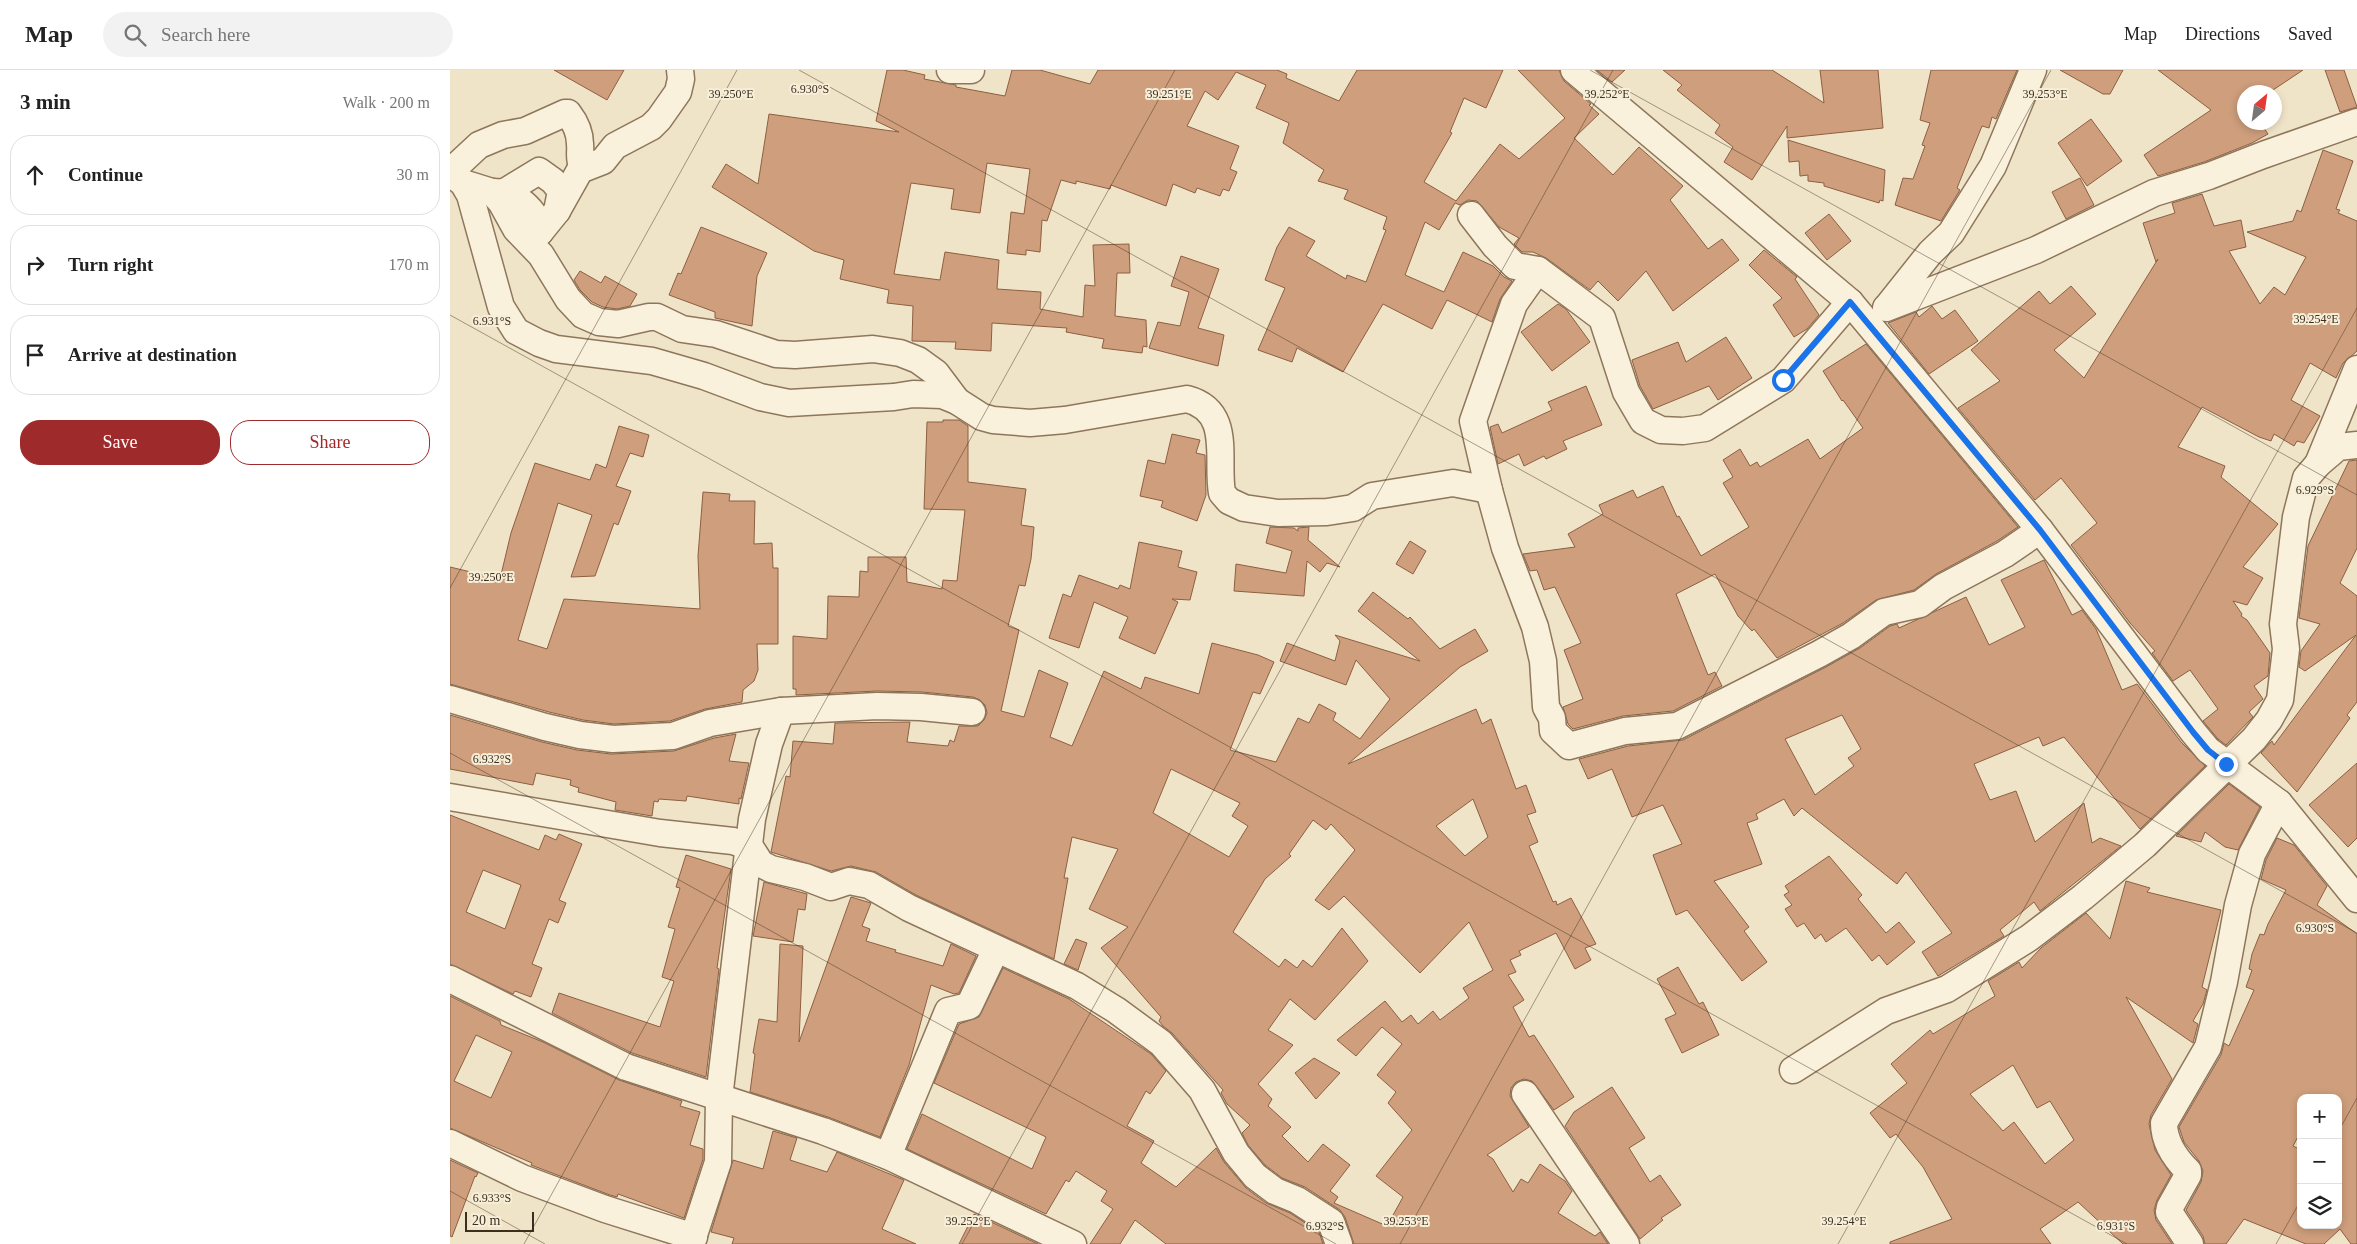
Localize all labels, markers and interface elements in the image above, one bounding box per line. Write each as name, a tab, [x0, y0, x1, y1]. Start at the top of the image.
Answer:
search box	[103, 12, 453, 57]
text: Map	[25, 21, 73, 47]
icon: search	[121, 21, 149, 49]
text: Search here	[161, 24, 250, 45]
text: Map	[2124, 24, 2157, 44]
text: Directions	[2185, 24, 2260, 44]
text: Saved	[2288, 24, 2332, 44]
text: 6.930°S	[791, 82, 829, 96]
north arrow	[2237, 85, 2282, 130]
text: 39.250°E	[708, 87, 754, 101]
text: 39.251°E	[1146, 87, 1192, 101]
text: 39.252°E	[1584, 87, 1630, 101]
text: 39.253°E	[2022, 87, 2068, 101]
text: 3 min	[20, 90, 71, 114]
text: Walk · 200 m	[343, 94, 430, 111]
icon: ahead	[21, 161, 49, 189]
text: Continue	[68, 164, 143, 185]
text: 30 m	[397, 166, 429, 183]
icon: right	[21, 251, 49, 279]
text: Turn right	[68, 254, 153, 275]
text: 170 m	[389, 256, 429, 273]
text: 39.254°E	[2293, 312, 2339, 326]
text: 6.931°S	[473, 314, 511, 328]
icon: arrive	[21, 341, 49, 369]
text: Arrive at destination	[68, 344, 237, 365]
route start	[1772, 369, 1795, 392]
button: Save	[20, 420, 220, 465]
button: Share	[230, 420, 430, 465]
text: 6.929°S	[2296, 483, 2334, 497]
text: 39.250°E	[468, 570, 514, 584]
text: 6.932°S	[473, 752, 511, 766]
route end	[2215, 753, 2238, 776]
text: 6.930°S	[2296, 921, 2334, 935]
map controls	[2297, 1094, 2342, 1229]
button: +	[2297, 1094, 2342, 1139]
button: −	[2297, 1139, 2342, 1184]
button: layers	[2297, 1184, 2342, 1229]
text: 6.933°S	[473, 1191, 511, 1205]
scale bar	[465, 1209, 534, 1232]
text: 20 m	[472, 1213, 500, 1228]
text: 39.252°E	[945, 1214, 991, 1228]
text: 39.253°E	[1383, 1214, 1429, 1228]
text: 39.254°E	[1821, 1214, 1867, 1228]
text: 6.932°S	[1306, 1219, 1344, 1233]
text: 6.931°S	[2097, 1219, 2135, 1233]

